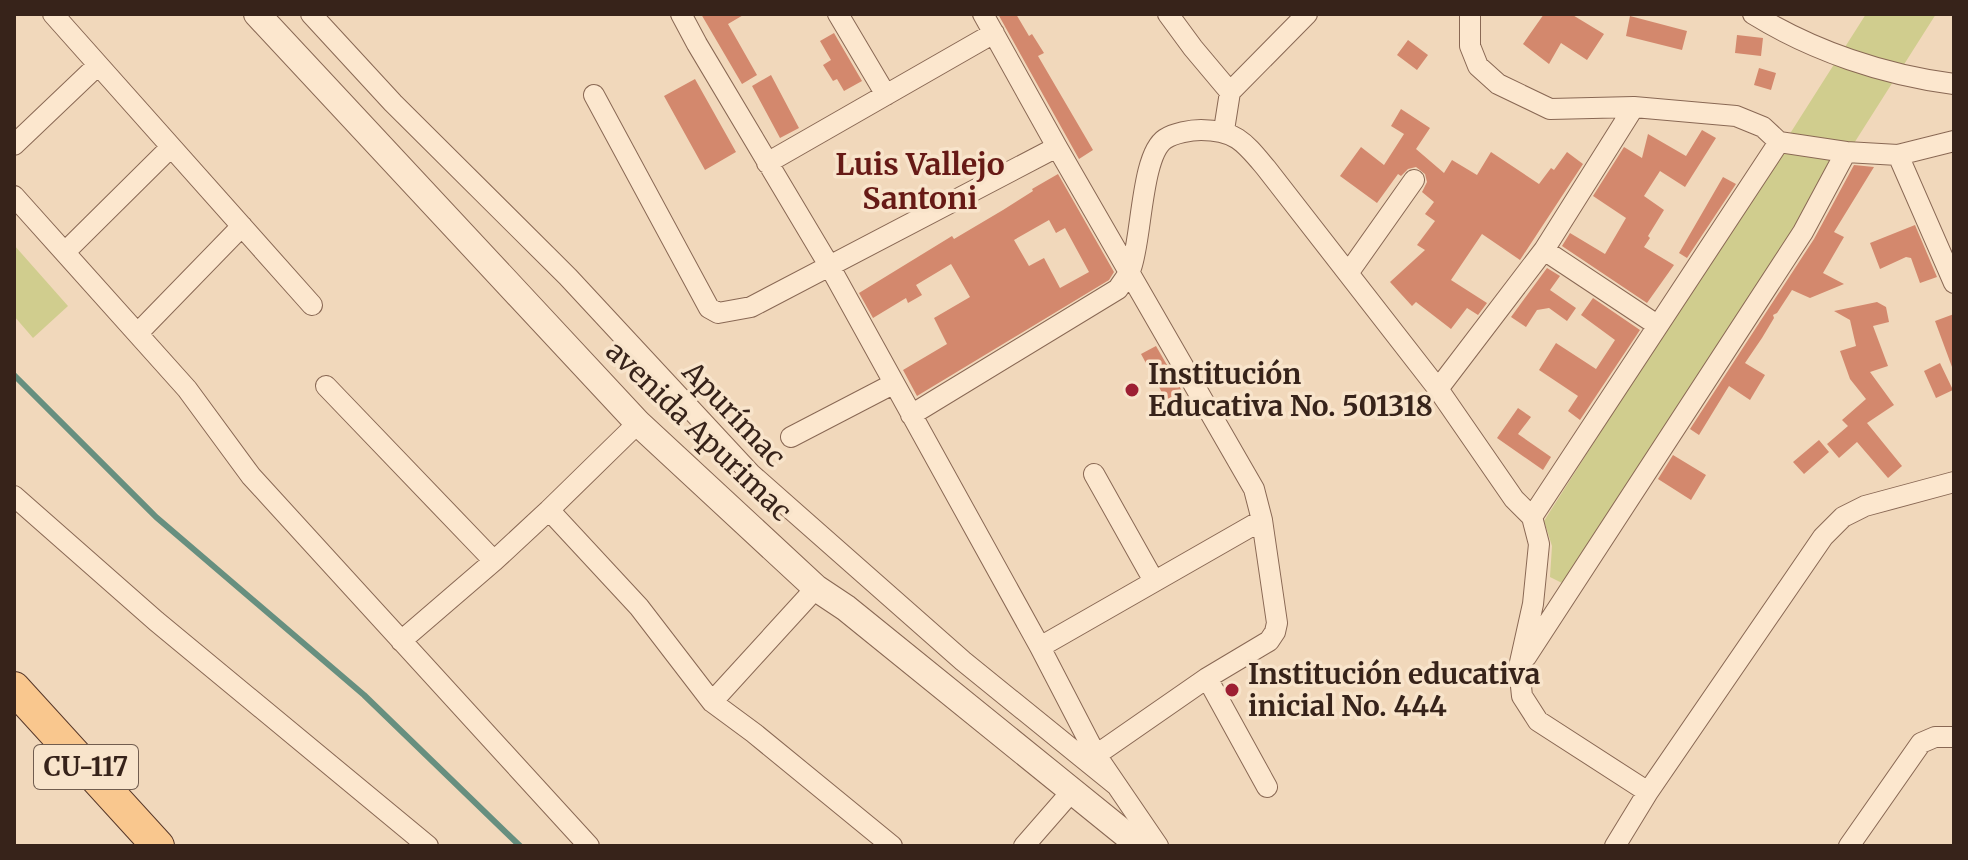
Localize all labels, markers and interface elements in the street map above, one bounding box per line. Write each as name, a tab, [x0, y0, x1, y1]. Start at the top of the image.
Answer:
district label: Luis Vallejo Santoni	[835, 145, 1005, 217]
street label: avenida Apurimac	[599, 333, 799, 529]
street label: Apurímac	[674, 353, 793, 474]
place label: Institución Educativa No. 501318	[1148, 356, 1433, 424]
marker: Institución Educativa No. 501318	[1123, 381, 1141, 399]
place label: Institución educativa inicial No. 444	[1248, 656, 1541, 724]
marker: Institución educativa inicial No. 444	[1223, 681, 1241, 699]
road number: CU-117	[34, 745, 138, 789]

